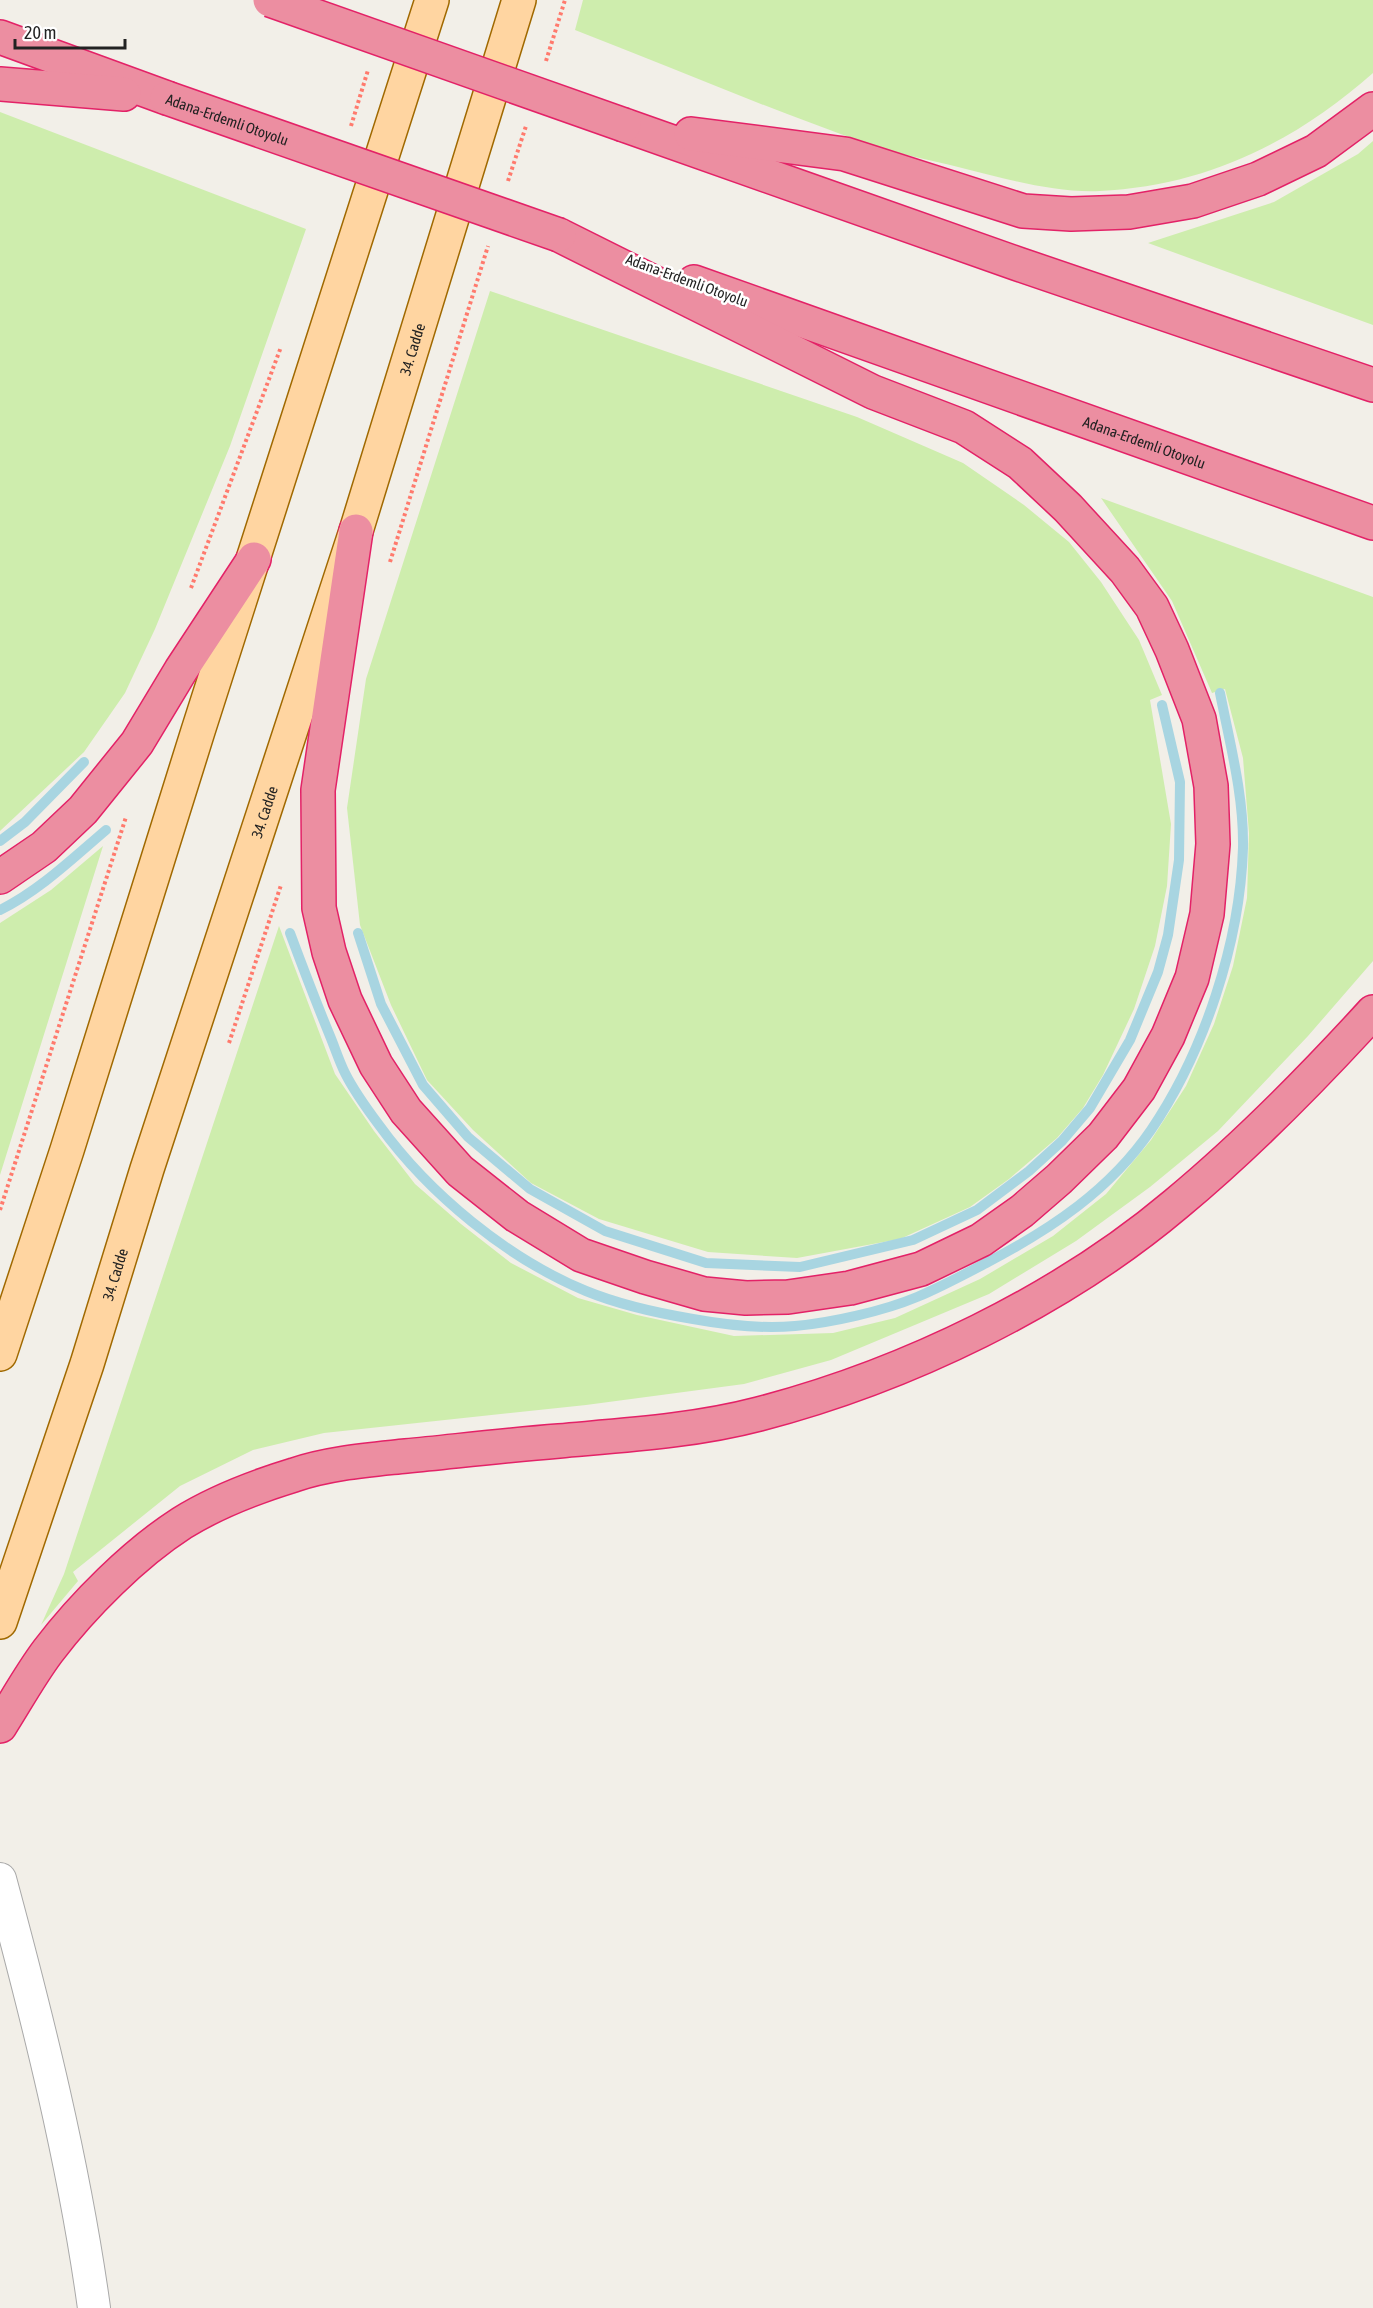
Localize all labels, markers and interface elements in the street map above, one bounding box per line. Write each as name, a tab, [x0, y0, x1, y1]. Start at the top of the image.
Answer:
scale bar	[15, 12, 124, 50]
text: 20 m	[24, 22, 56, 43]
street label: Adana-Erdemli Otoyolu	[164, 90, 291, 148]
street label: Adana-Erdemli Otoyolu	[624, 250, 750, 310]
street label: 34. Cadde	[396, 321, 428, 377]
street label: Adana-Erdemli Otoyolu	[1081, 412, 1208, 471]
street label: 34. Cadde	[248, 784, 280, 840]
street label: 34. Cadde	[99, 1246, 131, 1303]

